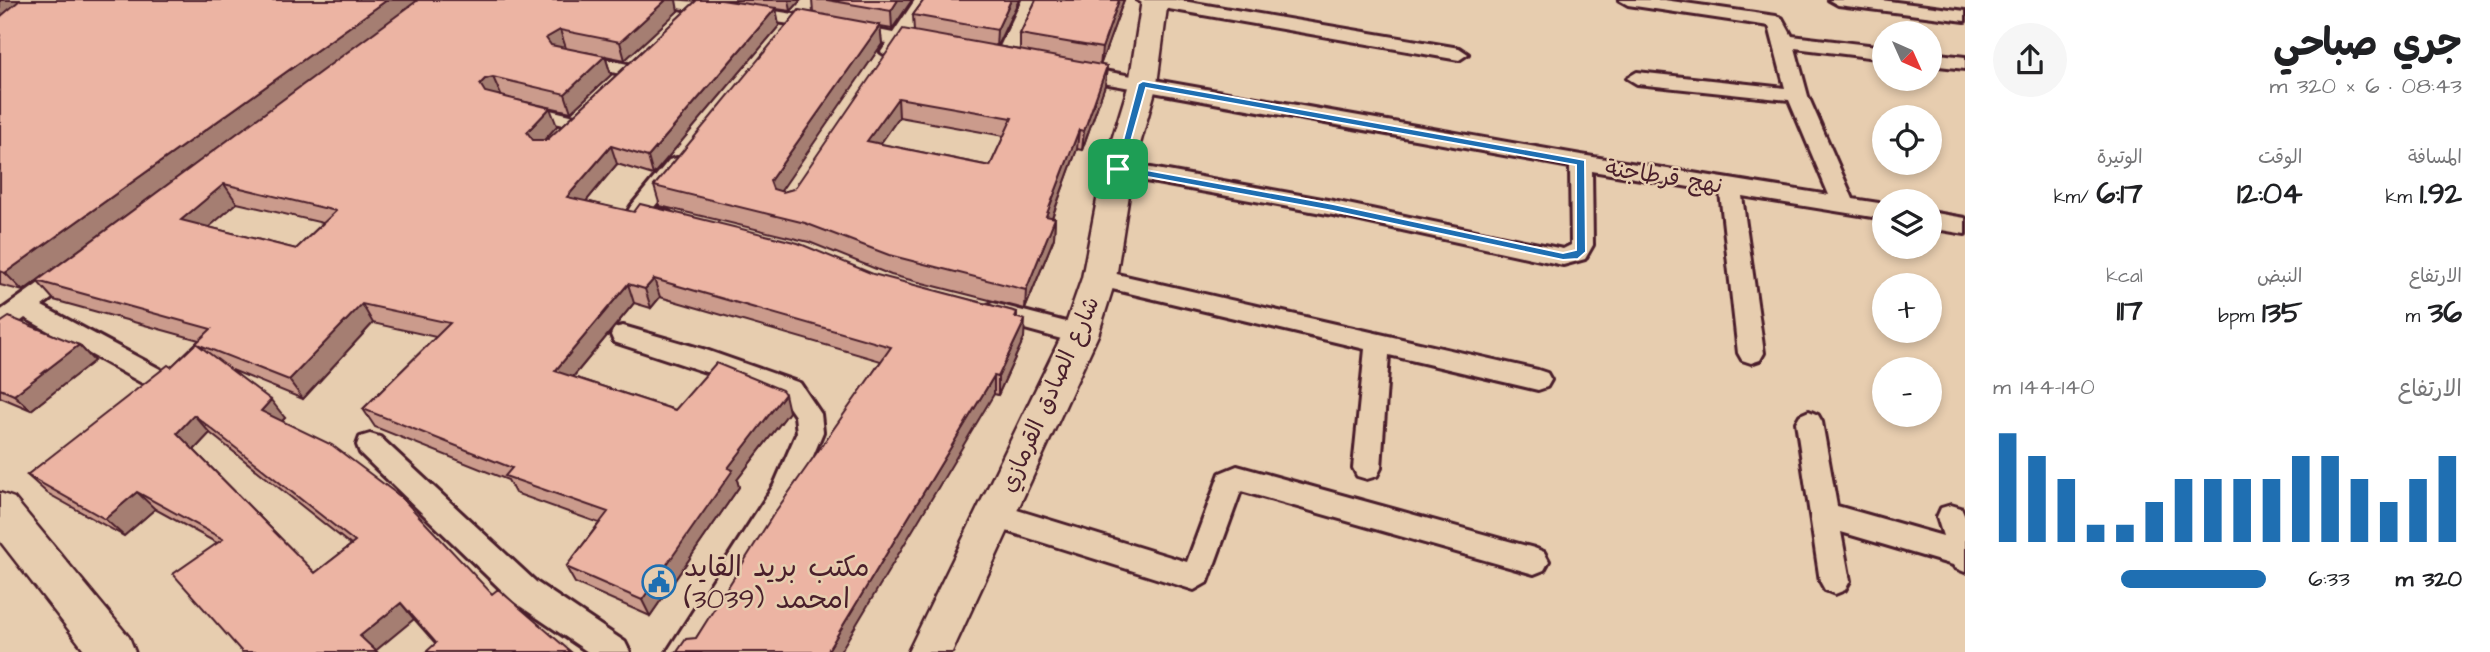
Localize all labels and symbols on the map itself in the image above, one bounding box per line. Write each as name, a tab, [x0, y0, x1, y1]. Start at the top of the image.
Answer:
north arrow	[1872, 21, 1942, 91]
pin	[1088, 139, 1148, 199]
street label: نهج قرطاجنة	[1603, 152, 1725, 202]
street label: شارع الصادق القرمازي	[992, 291, 1107, 497]
place label: مكتب بريد القايد امحمد (3039)	[684, 548, 870, 619]
public building icon: مكتب بريد القايد امحمد (3039)	[640, 563, 678, 601]

